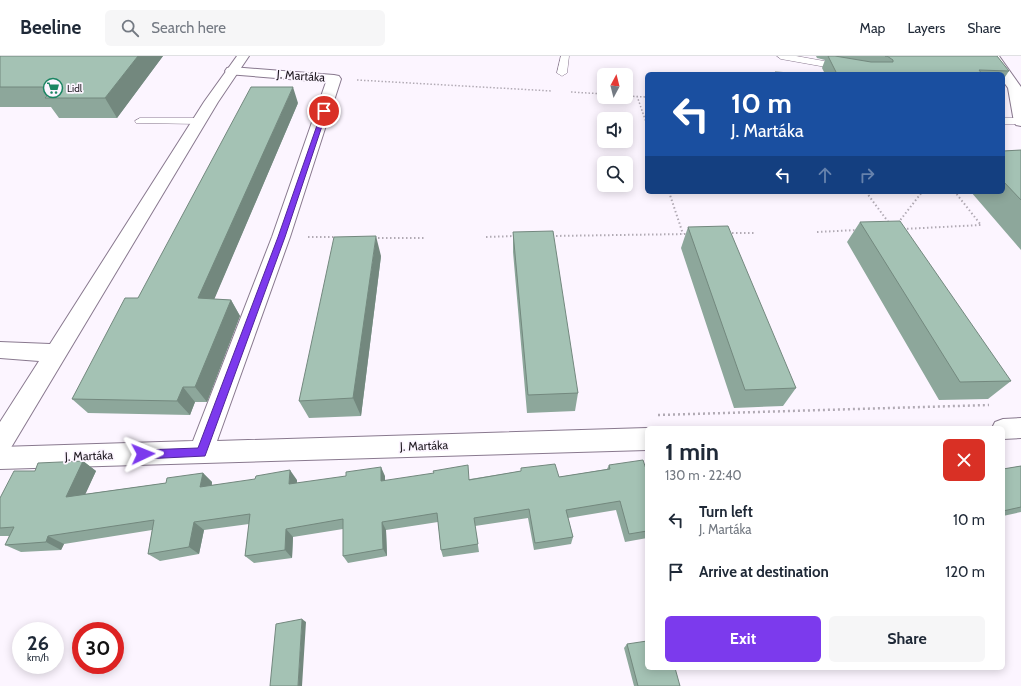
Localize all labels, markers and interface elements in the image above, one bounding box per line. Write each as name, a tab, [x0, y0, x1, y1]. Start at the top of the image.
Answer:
search box	[105, 10, 385, 46]
text: Beeline	[20, 16, 81, 39]
icon: search	[119, 17, 141, 39]
text: Search here	[151, 19, 226, 37]
text: Map	[860, 19, 885, 37]
text: Layers	[907, 19, 945, 37]
text: Share	[967, 19, 1001, 37]
street label: J. Martáka	[275, 66, 326, 85]
north arrow	[597, 68, 633, 104]
map controls	[597, 68, 633, 192]
supermarket icon: Lidl	[42, 77, 64, 99]
place label: Lidl	[67, 82, 83, 95]
text: 10 m	[731, 86, 792, 120]
icon: left	[665, 88, 717, 140]
pin	[307, 94, 341, 128]
icon: arrive	[313, 100, 335, 122]
button: sound	[597, 112, 633, 148]
text: J. Martáka	[731, 120, 804, 142]
button: search	[597, 156, 633, 192]
icon: left	[772, 164, 794, 186]
icon: ahead	[814, 164, 836, 186]
icon: right	[856, 164, 878, 186]
position arrow	[122, 433, 164, 475]
street label: J. Martáka	[399, 437, 449, 454]
text: 1 min	[665, 437, 719, 466]
button: close	[943, 439, 985, 481]
street label: J. Martáka	[64, 447, 114, 464]
text: 130 m · 22:40	[665, 467, 742, 483]
text: Turn left	[699, 503, 753, 521]
icon: left	[665, 509, 687, 531]
text: 10 m	[953, 511, 985, 529]
text: J. Martáka	[699, 521, 751, 537]
icon: arrive	[665, 561, 687, 583]
text: Arrive at destination	[699, 563, 829, 581]
text: 120 m	[945, 563, 985, 581]
button: Exit	[665, 616, 821, 662]
button: Share	[829, 616, 985, 662]
speed limit sign: 30	[72, 622, 124, 674]
text: 26	[27, 631, 49, 655]
text: km/h	[27, 651, 49, 664]

